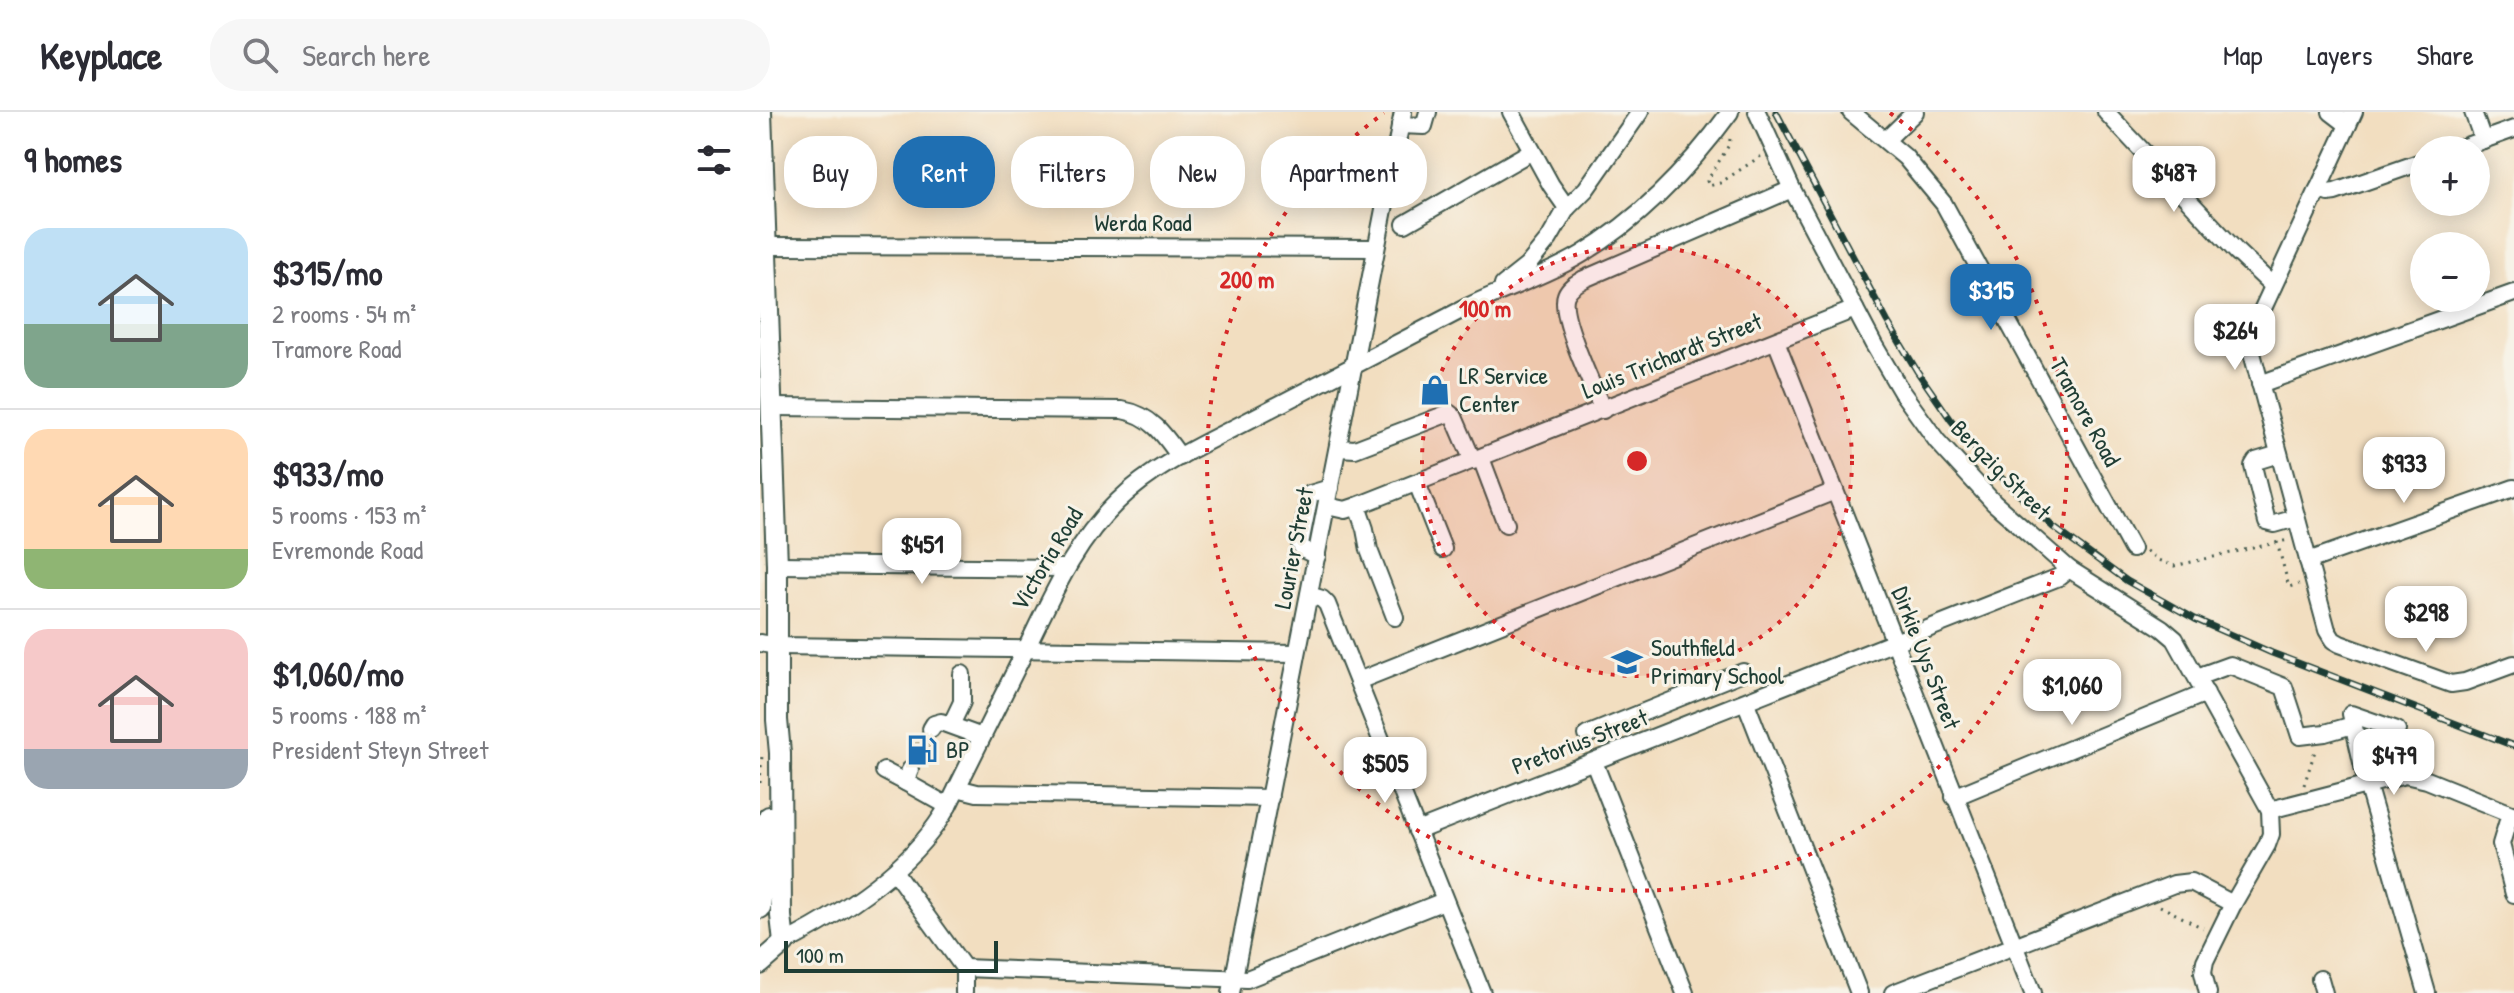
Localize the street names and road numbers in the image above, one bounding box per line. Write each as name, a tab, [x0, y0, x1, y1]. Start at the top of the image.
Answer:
street label: Werda Road	[1094, 206, 1192, 238]
street label: Louis Trichardt Street	[1577, 304, 1767, 406]
street label: Tramore Road	[2043, 351, 2129, 472]
street label: Bergzig Street	[1945, 412, 2059, 527]
street label: Lourier Street	[1266, 484, 1321, 611]
street label: Victoria Road	[1003, 501, 1089, 616]
street label: Dirkie Uys Street	[1885, 582, 1969, 734]
street label: Pretorius Street	[1507, 700, 1653, 782]

